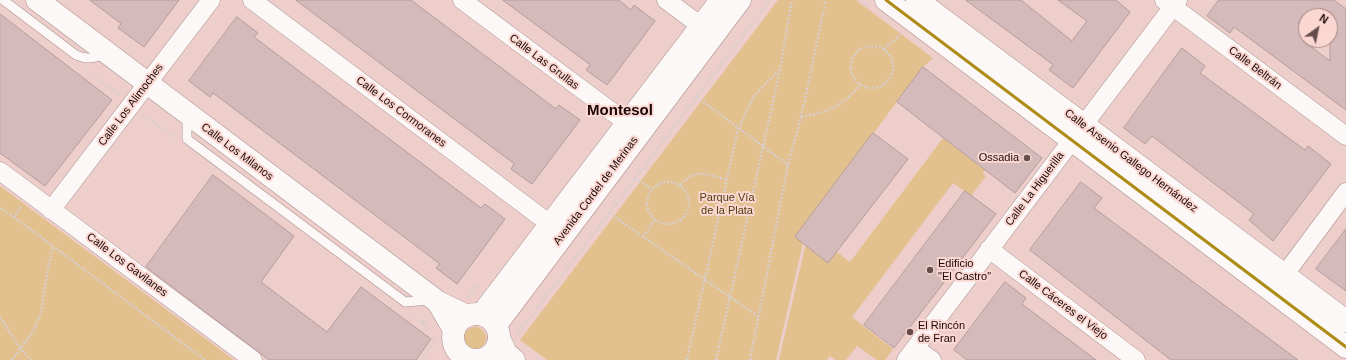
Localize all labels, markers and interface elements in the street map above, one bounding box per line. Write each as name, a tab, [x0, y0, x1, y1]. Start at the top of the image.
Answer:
north arrow	[1298, 8, 1338, 48]
text: N	[1317, 12, 1331, 26]
street label: Calle Las Grullas	[507, 32, 581, 92]
street label: Calle Beltrán	[1226, 44, 1284, 92]
street label: Calle Los Alimoches	[96, 61, 166, 149]
street label: Calle Los Cormoranes	[353, 74, 449, 150]
district label: Montesol	[587, 102, 653, 120]
street label: Calle Arsenio Gallego Hernández	[1062, 107, 1200, 215]
street label: Calle Los Milanos	[198, 121, 276, 183]
street label: Avenida Cordel de Merinas	[551, 134, 641, 248]
street label: Calle La Higuerilla	[1003, 149, 1067, 229]
place label: Ossadia	[979, 151, 1019, 165]
marker: Ossadia	[1022, 153, 1032, 163]
park label: Parque Vía de la Plata	[699, 191, 755, 217]
street label: Calle Los Gavilanes	[84, 230, 170, 300]
place label: Edificio "El Castro"	[938, 257, 991, 283]
marker: Edificio "El Castro"	[925, 265, 935, 275]
street label: Calle Cáceres el Viejo	[1016, 267, 1110, 343]
place label: El Rincón de Fran	[918, 319, 965, 345]
marker: El Rincón de Fran	[905, 327, 915, 337]

